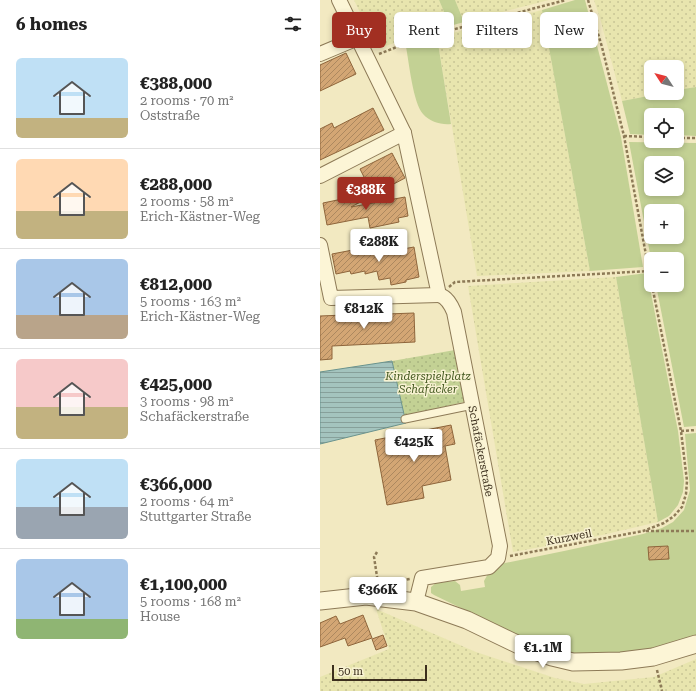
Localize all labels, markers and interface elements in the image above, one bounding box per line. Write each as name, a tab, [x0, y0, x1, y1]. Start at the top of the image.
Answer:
chip: Buy	[332, 12, 386, 48]
chip: Rent	[394, 12, 454, 48]
chip: Filters	[462, 12, 532, 48]
chip: New	[540, 12, 598, 48]
icon: filters	[282, 13, 304, 35]
text: 6 homes	[16, 14, 87, 34]
north arrow	[644, 60, 684, 100]
map controls	[644, 60, 684, 292]
text: €388,000	[140, 73, 212, 93]
icon: home	[48, 74, 96, 122]
text: 2 rooms · 70 m²	[140, 93, 234, 108]
text: Oststraße	[140, 108, 200, 123]
button: locate	[644, 108, 684, 148]
button: layers	[644, 156, 684, 196]
text: €288,000	[140, 174, 212, 194]
icon: home	[48, 175, 96, 223]
pin: €388K	[338, 177, 394, 211]
text: €388K	[346, 182, 386, 197]
text: 2 rooms · 58 m²	[140, 194, 234, 209]
button: +	[644, 204, 684, 244]
text: Erich-Kästner-Weg	[140, 209, 260, 224]
pin: €288K	[351, 229, 407, 263]
text: €288K	[359, 234, 399, 249]
button: −	[644, 252, 684, 292]
text: €812,000	[140, 274, 212, 294]
icon: home	[48, 275, 96, 323]
text: 5 rooms · 163 m²	[140, 294, 241, 309]
pin: €812K	[336, 296, 392, 330]
text: €812K	[344, 301, 384, 316]
text: Erich-Kästner-Weg	[140, 309, 260, 324]
park label: Kinderspielplatz Schafäcker	[384, 370, 471, 396]
text: €425,000	[140, 374, 212, 394]
icon: home	[48, 375, 96, 423]
text: 3 rooms · 98 m²	[140, 394, 234, 409]
street label: Schafäckerstraße	[465, 405, 496, 498]
text: Schafäckerstraße	[140, 409, 249, 424]
pin: €425K	[386, 429, 442, 463]
text: €425K	[394, 434, 434, 449]
text: €366,000	[140, 474, 212, 494]
icon: home	[48, 475, 96, 523]
text: 2 rooms · 64 m²	[140, 494, 234, 509]
text: Stuttgarter Straße	[140, 509, 251, 524]
street label: Kurzweil	[545, 527, 594, 548]
text: €1,100,000	[140, 574, 227, 594]
icon: home	[48, 575, 96, 623]
pin: €366K	[350, 577, 406, 611]
text: €366K	[358, 582, 398, 597]
text: 5 rooms · 168 m²	[140, 594, 241, 609]
text: House	[140, 609, 180, 624]
pin: €1.1M	[515, 635, 571, 669]
text: €1.1M	[524, 640, 562, 655]
scale bar	[332, 663, 427, 682]
text: 50 m	[338, 665, 363, 678]

